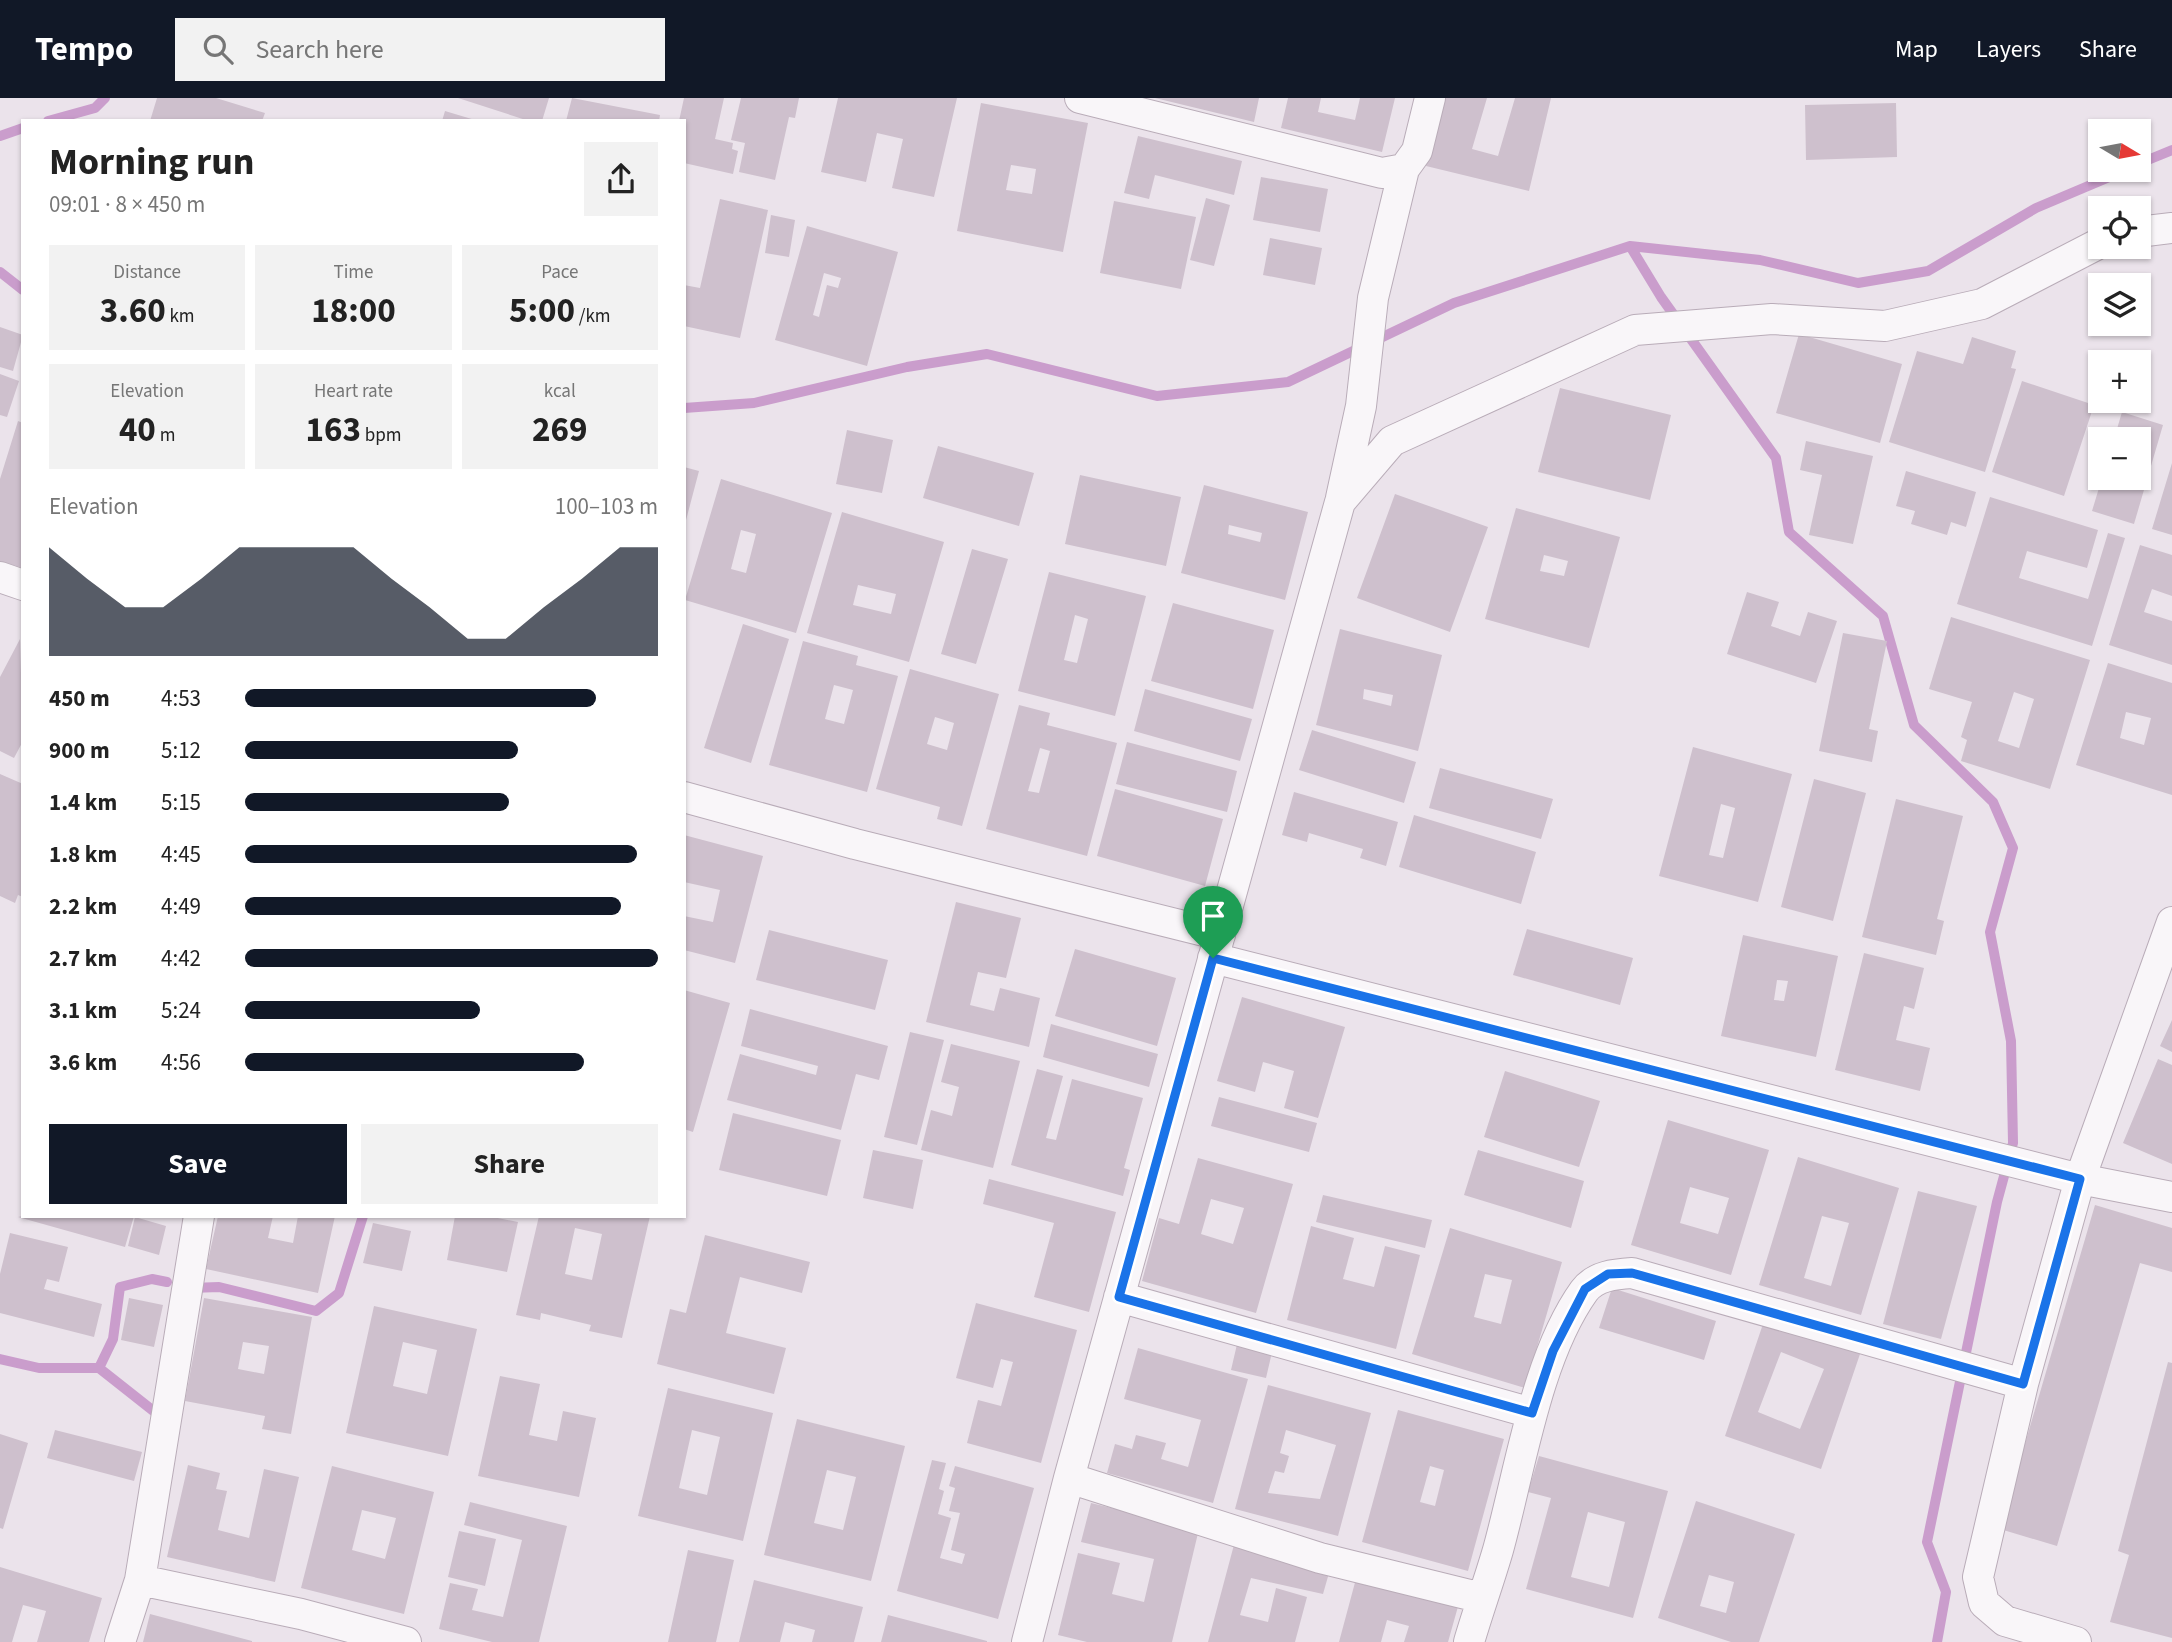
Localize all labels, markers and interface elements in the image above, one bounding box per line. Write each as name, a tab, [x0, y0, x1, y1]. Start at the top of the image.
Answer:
search box	[175, 18, 665, 81]
text: Tempo	[35, 26, 133, 73]
icon: search	[199, 30, 237, 68]
text: Search here	[255, 31, 384, 68]
text: Map	[1895, 32, 1938, 67]
text: Layers	[1976, 32, 2041, 67]
text: Share	[2079, 32, 2137, 67]
north arrow	[2088, 119, 2151, 182]
map controls	[2088, 119, 2151, 490]
text: Morning run	[49, 135, 254, 189]
button: share	[584, 142, 658, 216]
text: 09:01 · 8 × 450 m	[49, 188, 205, 221]
button: locate	[2088, 196, 2151, 259]
text: Distance	[113, 259, 181, 286]
text: Time	[333, 259, 374, 286]
text: Pace	[541, 259, 578, 286]
button: layers	[2088, 273, 2151, 336]
text: 3.60	[100, 286, 166, 336]
text: 18:00	[311, 286, 396, 336]
text: 5:00	[509, 286, 575, 336]
text: km	[166, 303, 195, 330]
text: /km	[575, 303, 611, 330]
button: +	[2088, 350, 2151, 413]
text: Elevation	[110, 378, 184, 405]
text: Heart rate	[314, 378, 393, 405]
text: kcal	[544, 378, 576, 405]
text: 40	[119, 405, 156, 455]
text: 163	[305, 405, 361, 455]
text: 269	[532, 405, 588, 455]
text: m	[156, 422, 175, 449]
text: bpm	[361, 422, 402, 449]
button: −	[2088, 427, 2151, 490]
text: Elevation	[49, 490, 139, 523]
text: 100–103 m	[555, 490, 658, 523]
text: 450 m	[49, 682, 110, 715]
text: 4:53	[161, 682, 201, 715]
text: 900 m	[49, 734, 110, 767]
text: 5:12	[161, 734, 201, 767]
text: 1.4 km	[49, 786, 117, 819]
text: 5:15	[161, 786, 201, 819]
text: 1.8 km	[49, 838, 117, 871]
text: 4:45	[161, 838, 201, 871]
pin	[1183, 886, 1243, 958]
text: 2.2 km	[49, 890, 117, 923]
text: 4:49	[161, 890, 201, 923]
icon: arrive	[1194, 897, 1232, 935]
text: 2.7 km	[49, 942, 117, 975]
text: 4:42	[161, 942, 201, 975]
text: 3.1 km	[49, 994, 117, 1027]
text: 5:24	[161, 994, 201, 1027]
text: 3.6 km	[49, 1046, 117, 1079]
text: 4:56	[161, 1046, 201, 1079]
button: Save	[49, 1124, 347, 1204]
button: Share	[361, 1124, 658, 1204]

